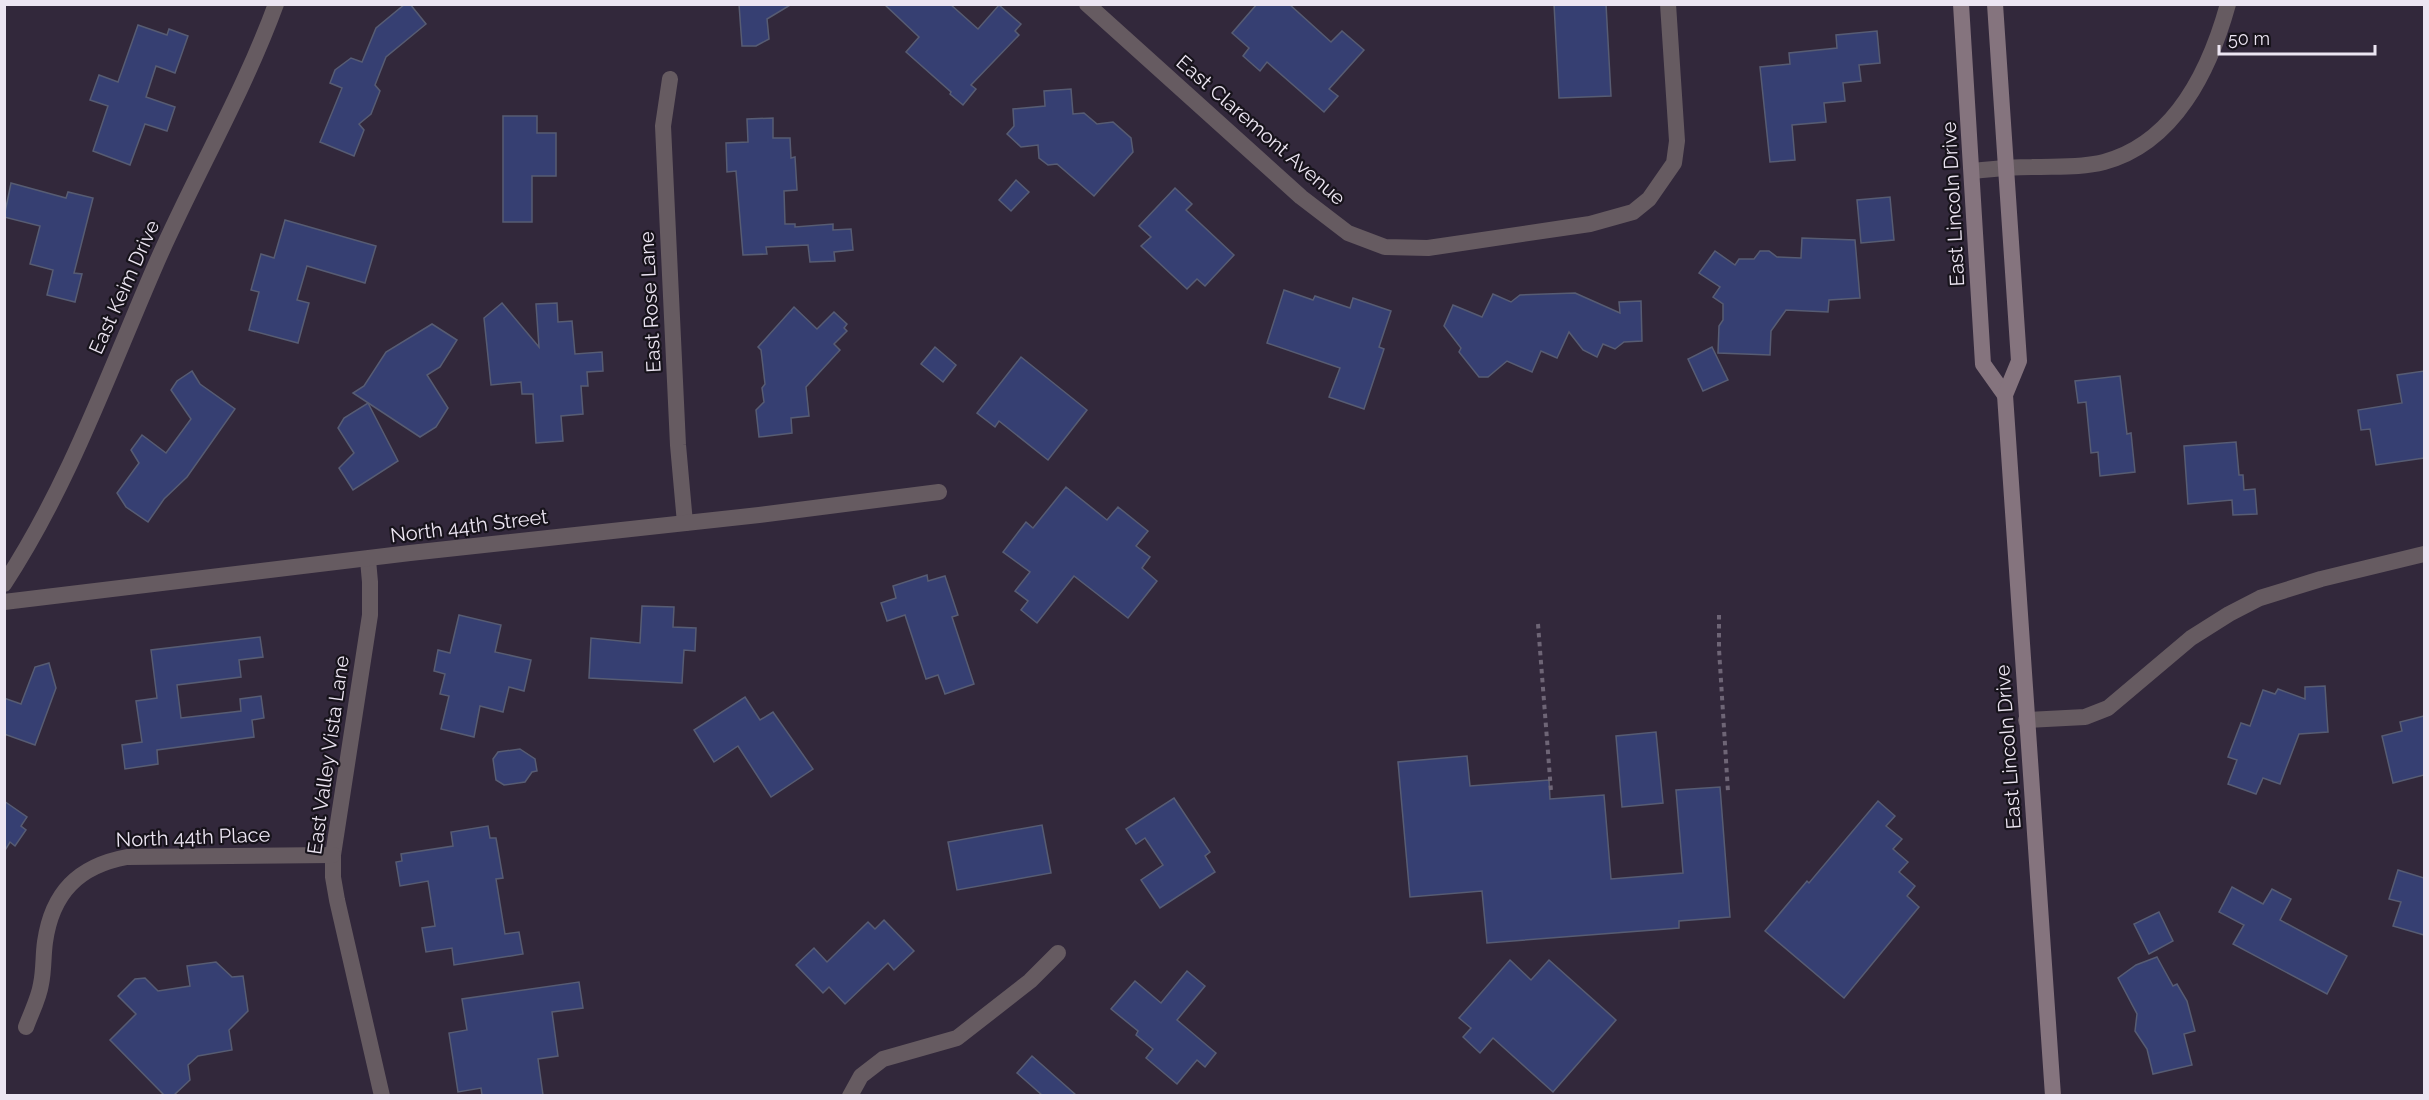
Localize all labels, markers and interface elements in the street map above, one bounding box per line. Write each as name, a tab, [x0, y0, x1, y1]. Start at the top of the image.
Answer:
scale bar	[2219, 18, 2375, 56]
text: 50 m	[2228, 28, 2270, 49]
street label: East Claremont Avenue	[1172, 50, 1351, 210]
street label: East Lincoln Drive	[1937, 121, 1969, 287]
street label: East Keim Drive	[84, 216, 164, 358]
street label: East Rose Lane	[634, 230, 666, 373]
street label: North 44th Street	[389, 504, 549, 548]
street label: East Valley Vista Lane	[302, 654, 354, 856]
street label: East Lincoln Drive	[1990, 664, 2026, 830]
street label: North 44th Place	[115, 822, 271, 852]

